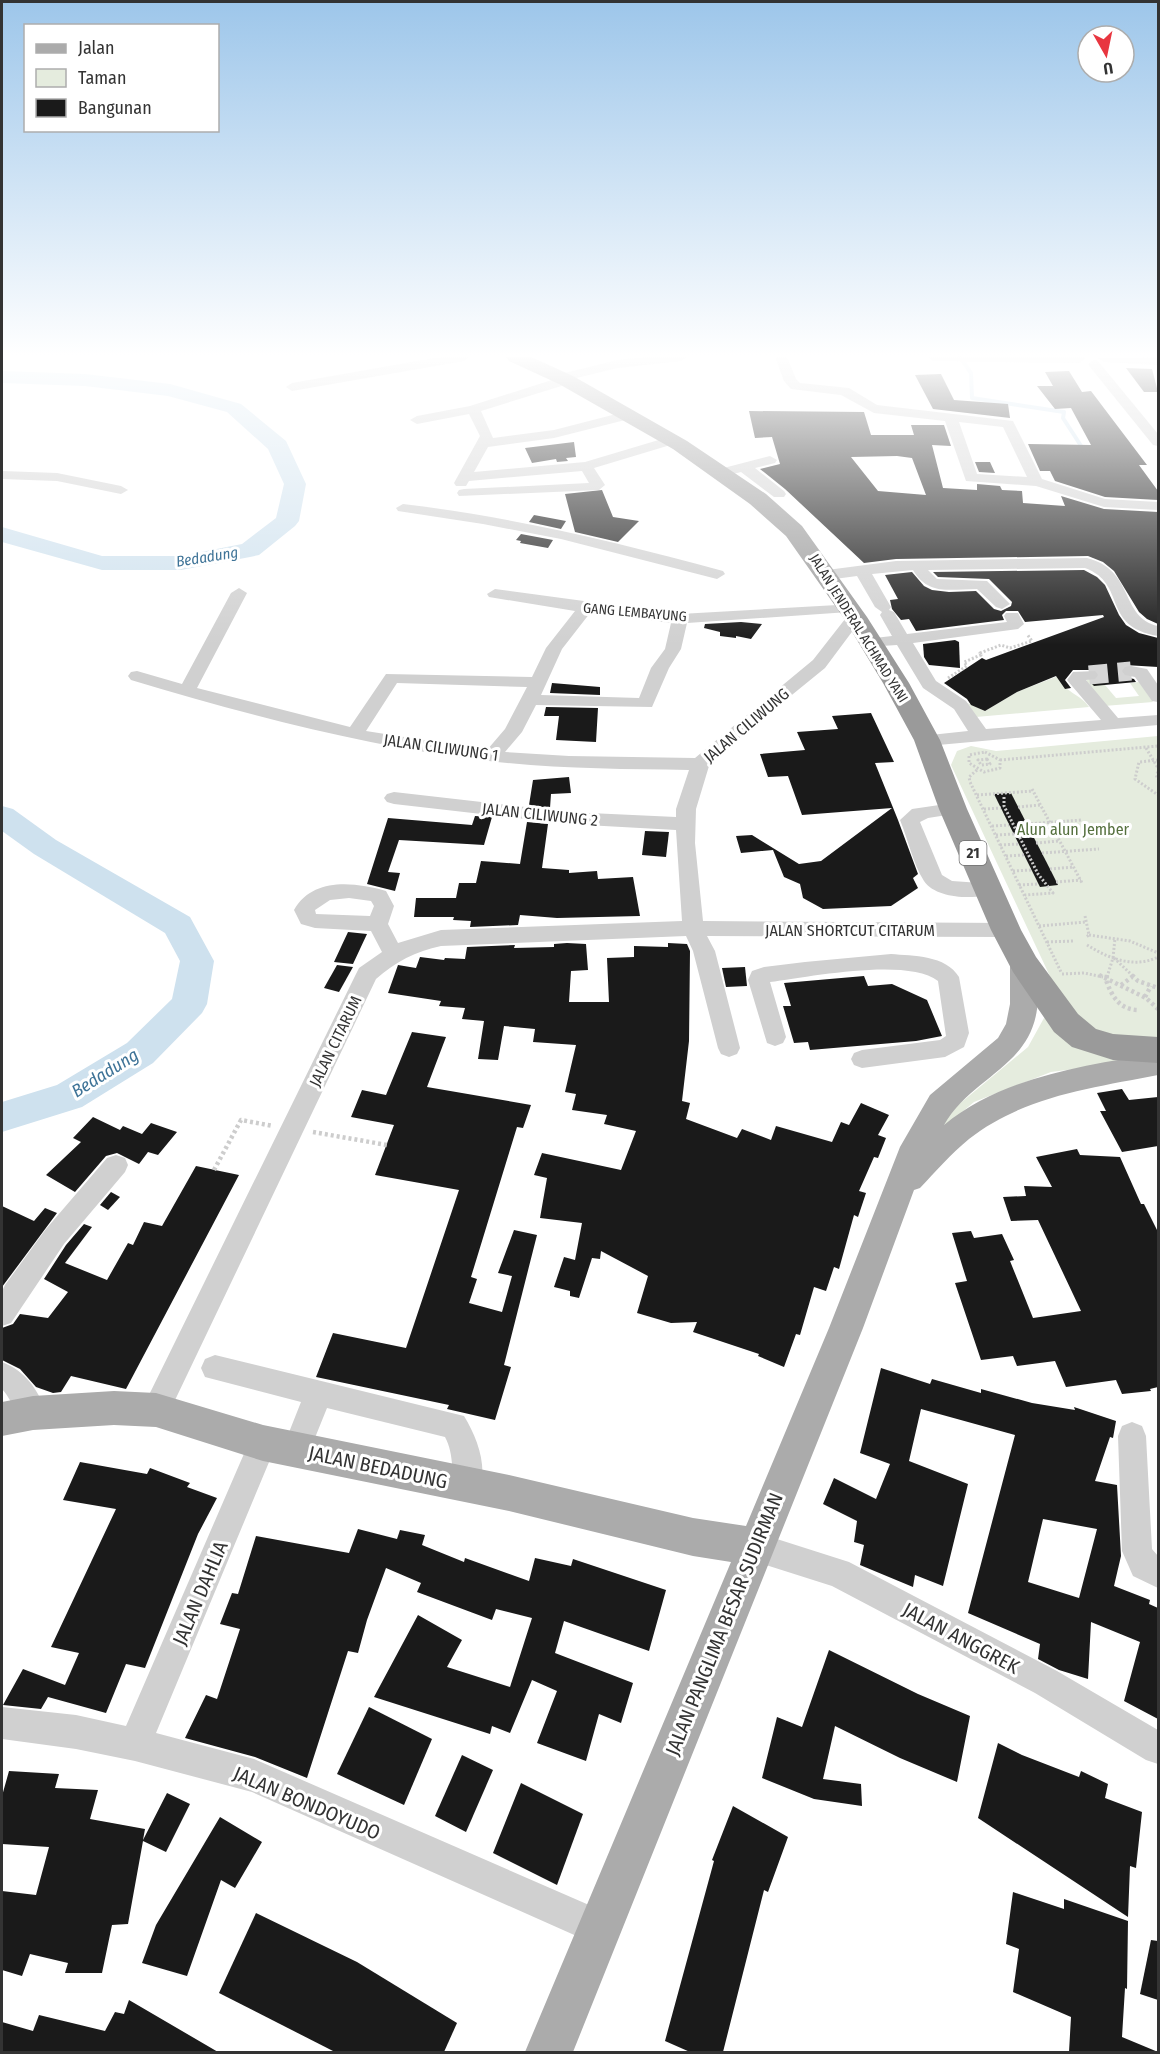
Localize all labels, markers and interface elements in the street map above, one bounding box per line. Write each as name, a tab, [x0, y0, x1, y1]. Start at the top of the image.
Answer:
legend	[24, 24, 219, 132]
north arrow	[1076, 24, 1136, 84]
text: Jalan	[78, 37, 115, 59]
text: U	[1102, 58, 1114, 78]
text: Taman	[78, 67, 126, 89]
text: Bangunan	[78, 97, 152, 119]
water label: Bedadung	[175, 543, 239, 571]
street label: JALAN JENDERAL ACHMAD YANI	[806, 551, 911, 706]
street label: GANG LEMBAYUNG	[582, 600, 687, 625]
street label: JALAN CILIWUNG	[700, 684, 793, 767]
street label: JALAN CILIWUNG 1	[382, 730, 500, 765]
street label: JALAN CILIWUNG 2	[481, 799, 599, 830]
park label: Alun alun Jember	[1017, 820, 1130, 839]
road number: 21	[960, 841, 986, 865]
street label: JALAN SHORTCUT CITARUM	[765, 921, 935, 940]
street label: JALAN CITARUM	[305, 993, 366, 1090]
water label: Bedadung	[67, 1044, 143, 1102]
street label: JALAN BEDADUNG	[306, 1441, 450, 1493]
street label: JALAN PANGLIMA BESAR SUDIRMAN	[660, 1489, 788, 1759]
street label: JALAN DAHLIA	[167, 1537, 233, 1649]
street label: JALAN ANGGREK	[899, 1597, 1024, 1679]
street label: JALAN BONDOYUDO	[230, 1761, 384, 1845]

